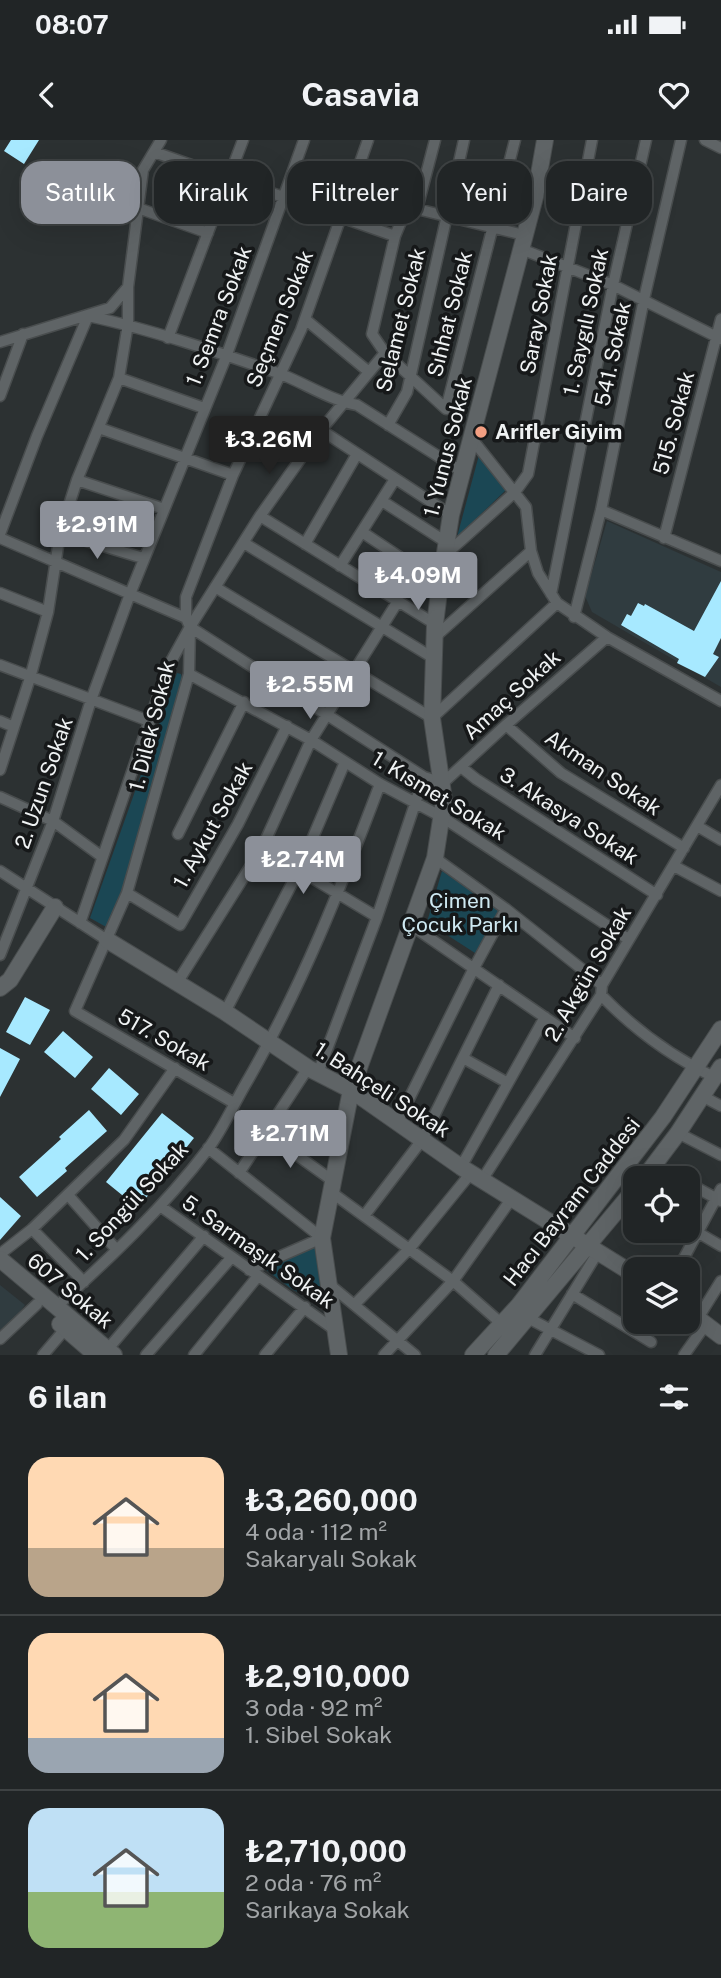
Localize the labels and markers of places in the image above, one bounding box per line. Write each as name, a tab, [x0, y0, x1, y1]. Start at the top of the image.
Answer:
pin: ₺3.26M	[212, 416, 326, 476]
place label: Arifler Giyim	[495, 419, 622, 444]
marker: Arifler Giyim	[473, 424, 489, 440]
pin: ₺2.91M	[40, 502, 154, 561]
pin: ₺4.09M	[361, 552, 475, 612]
pin: ₺2.55M	[253, 662, 367, 721]
pin: ₺2.74M	[246, 836, 360, 896]
pin: ₺2.71M	[233, 1110, 347, 1170]

